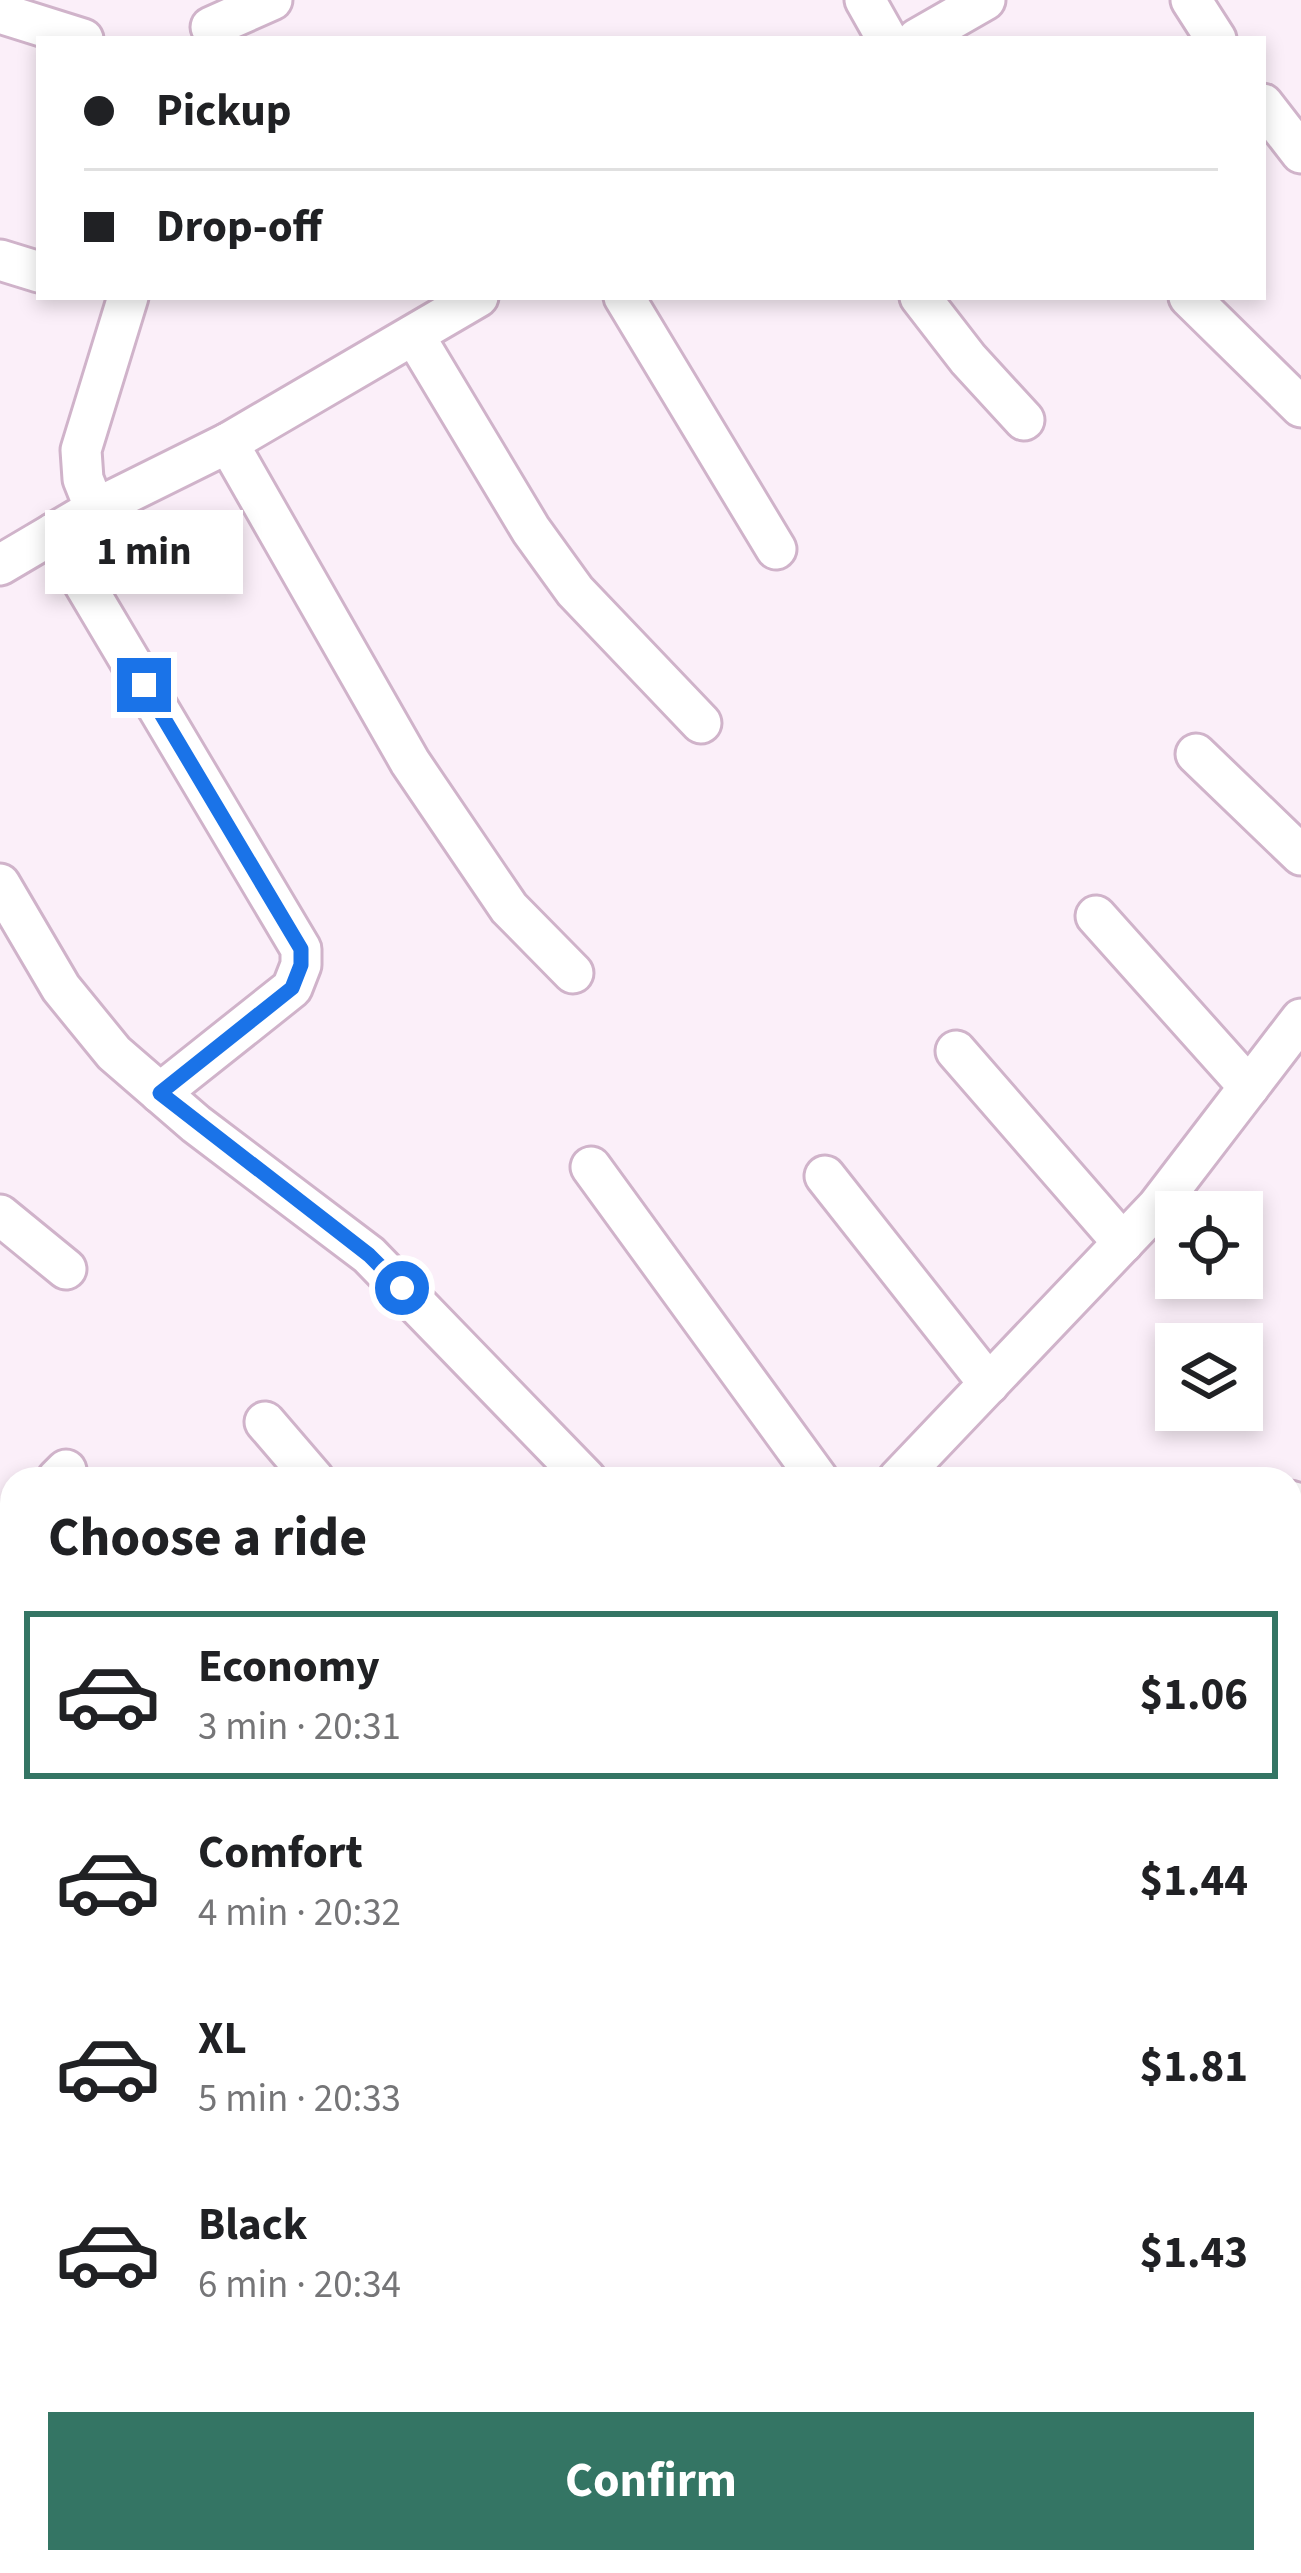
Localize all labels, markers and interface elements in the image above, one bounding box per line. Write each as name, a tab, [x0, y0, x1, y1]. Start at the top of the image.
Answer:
text: Pickup	[156, 79, 292, 143]
text: Drop-off	[156, 195, 322, 259]
callout: 1 min	[45, 511, 243, 595]
text: 1 min	[97, 524, 191, 580]
route end	[117, 658, 171, 712]
map controls	[1155, 1191, 1263, 1431]
button: locate	[1155, 1191, 1263, 1299]
route start	[375, 1261, 429, 1315]
button: layers	[1155, 1323, 1263, 1431]
text: Choose a ride	[48, 1500, 367, 1577]
text: Economy	[198, 1635, 380, 1699]
icon: car	[54, 1641, 162, 1749]
text: $1.06	[1139, 1663, 1248, 1727]
text: 3 min · 20:31	[198, 1699, 401, 1755]
text: Comfort	[198, 1821, 363, 1885]
icon: car	[54, 1827, 162, 1935]
text: $1.44	[1139, 1849, 1248, 1913]
text: 4 min · 20:32	[198, 1885, 401, 1941]
text: XL	[198, 2007, 247, 2071]
icon: car	[54, 2013, 162, 2121]
text: $1.81	[1139, 2035, 1248, 2099]
text: 5 min · 20:33	[198, 2071, 401, 2127]
text: Black	[198, 2193, 308, 2257]
icon: car	[54, 2199, 162, 2307]
text: $1.43	[1139, 2221, 1248, 2285]
text: 6 min · 20:34	[198, 2257, 401, 2313]
button: Confirm	[48, 2412, 1254, 2550]

